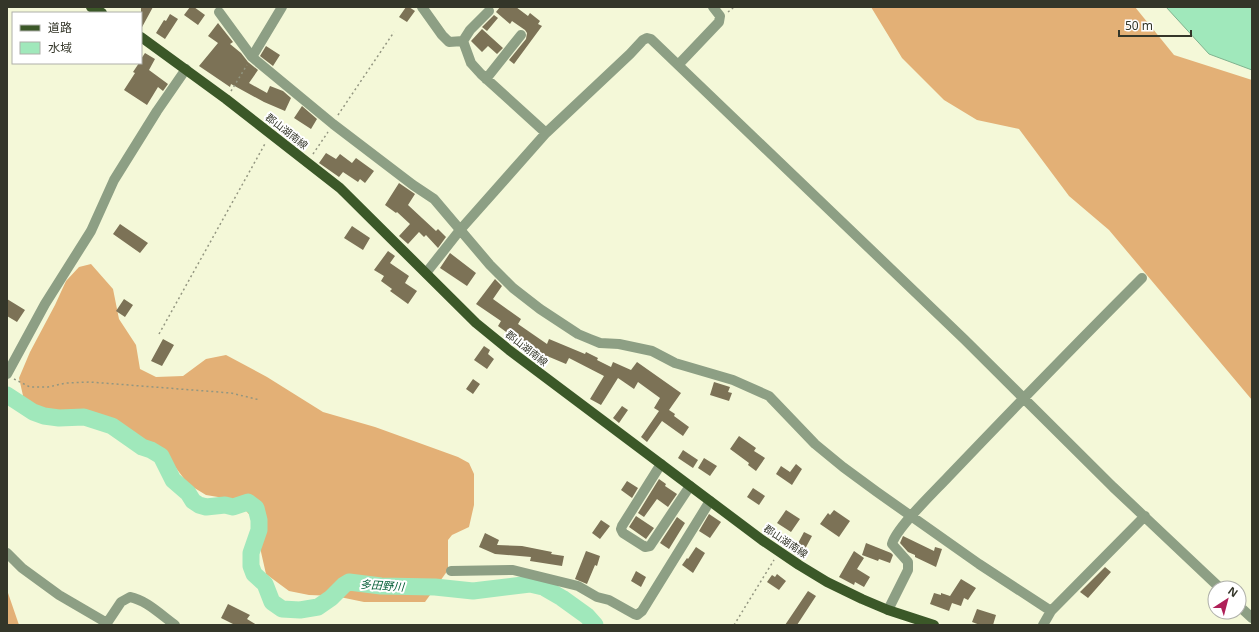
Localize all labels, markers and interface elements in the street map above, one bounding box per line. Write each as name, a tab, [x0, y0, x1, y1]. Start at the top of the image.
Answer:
legend	[12, 12, 142, 64]
scale bar	[1119, 12, 1191, 38]
text: 50 m	[1125, 17, 1153, 34]
text: 道路	[48, 19, 72, 36]
text: 水域	[48, 39, 72, 56]
street label: 郡山湖南線	[263, 110, 311, 152]
street label: 郡山湖南線	[503, 327, 551, 369]
street label: 郡山湖南線	[761, 521, 811, 561]
water label: 多田野川	[360, 576, 405, 594]
north arrow	[1207, 580, 1247, 620]
text: N	[1225, 583, 1241, 600]

